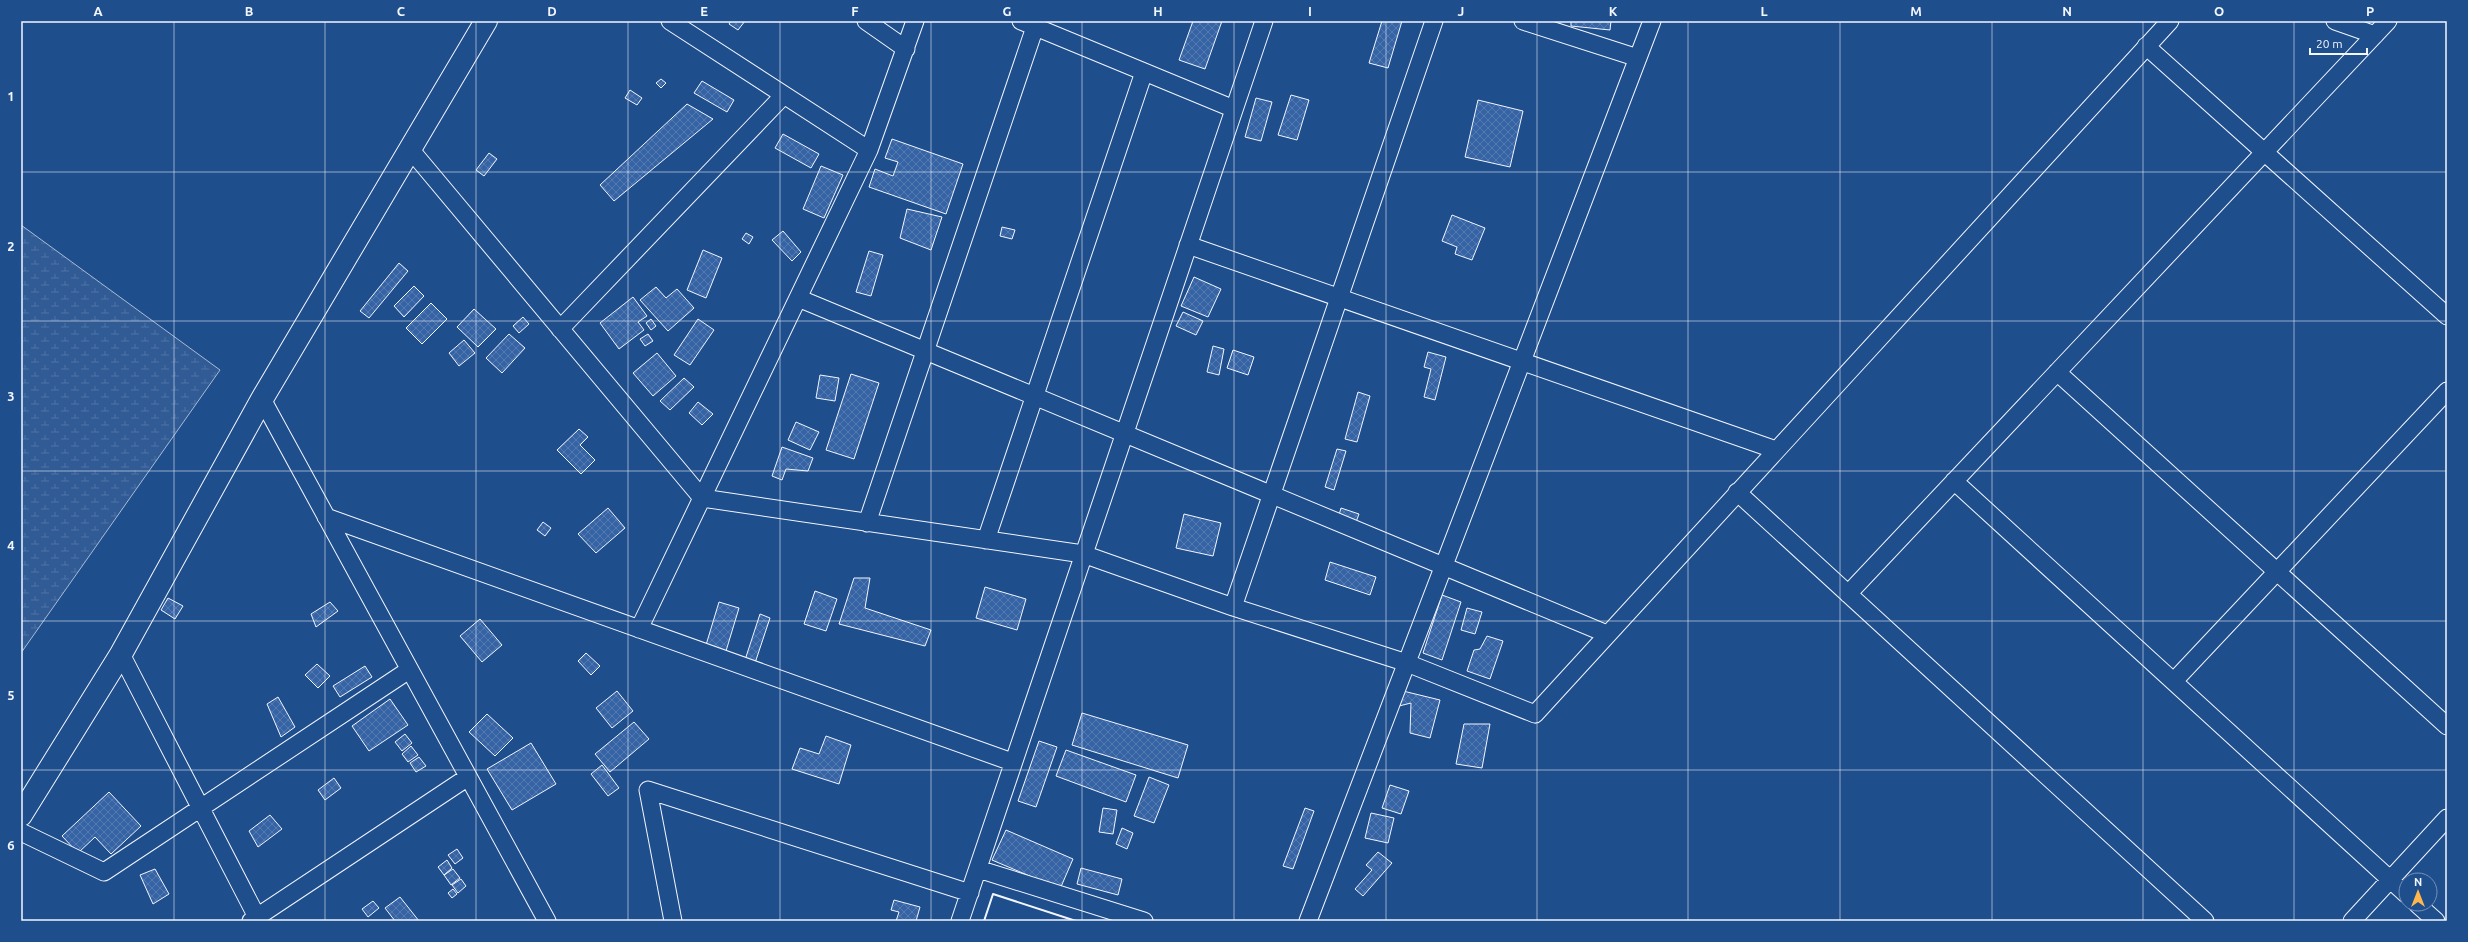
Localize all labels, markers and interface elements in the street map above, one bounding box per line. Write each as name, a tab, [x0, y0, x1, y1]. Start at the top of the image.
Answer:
text: A	[93, 4, 103, 18]
text: B	[245, 4, 254, 18]
text: C	[397, 4, 406, 18]
text: D	[547, 4, 557, 18]
text: E	[700, 4, 708, 18]
text: F	[851, 4, 859, 18]
text: G	[1003, 4, 1012, 18]
text: H	[1153, 4, 1163, 18]
text: I	[1308, 4, 1312, 18]
text: J	[1458, 4, 1464, 18]
text: K	[1609, 4, 1618, 18]
text: L	[1760, 4, 1768, 18]
text: M	[1910, 4, 1922, 18]
text: N	[2062, 4, 2072, 18]
text: O	[2214, 4, 2224, 18]
text: P	[2366, 4, 2374, 18]
scale bar	[2310, 30, 2367, 56]
text: 20 m	[2316, 37, 2343, 50]
text: 1	[7, 89, 15, 103]
text: 2	[7, 239, 15, 253]
text: 3	[7, 389, 15, 403]
text: 4	[7, 538, 15, 552]
text: 5	[7, 688, 15, 702]
text: 6	[7, 838, 15, 852]
north arrow	[2398, 872, 2438, 912]
text: N	[2414, 876, 2422, 888]

